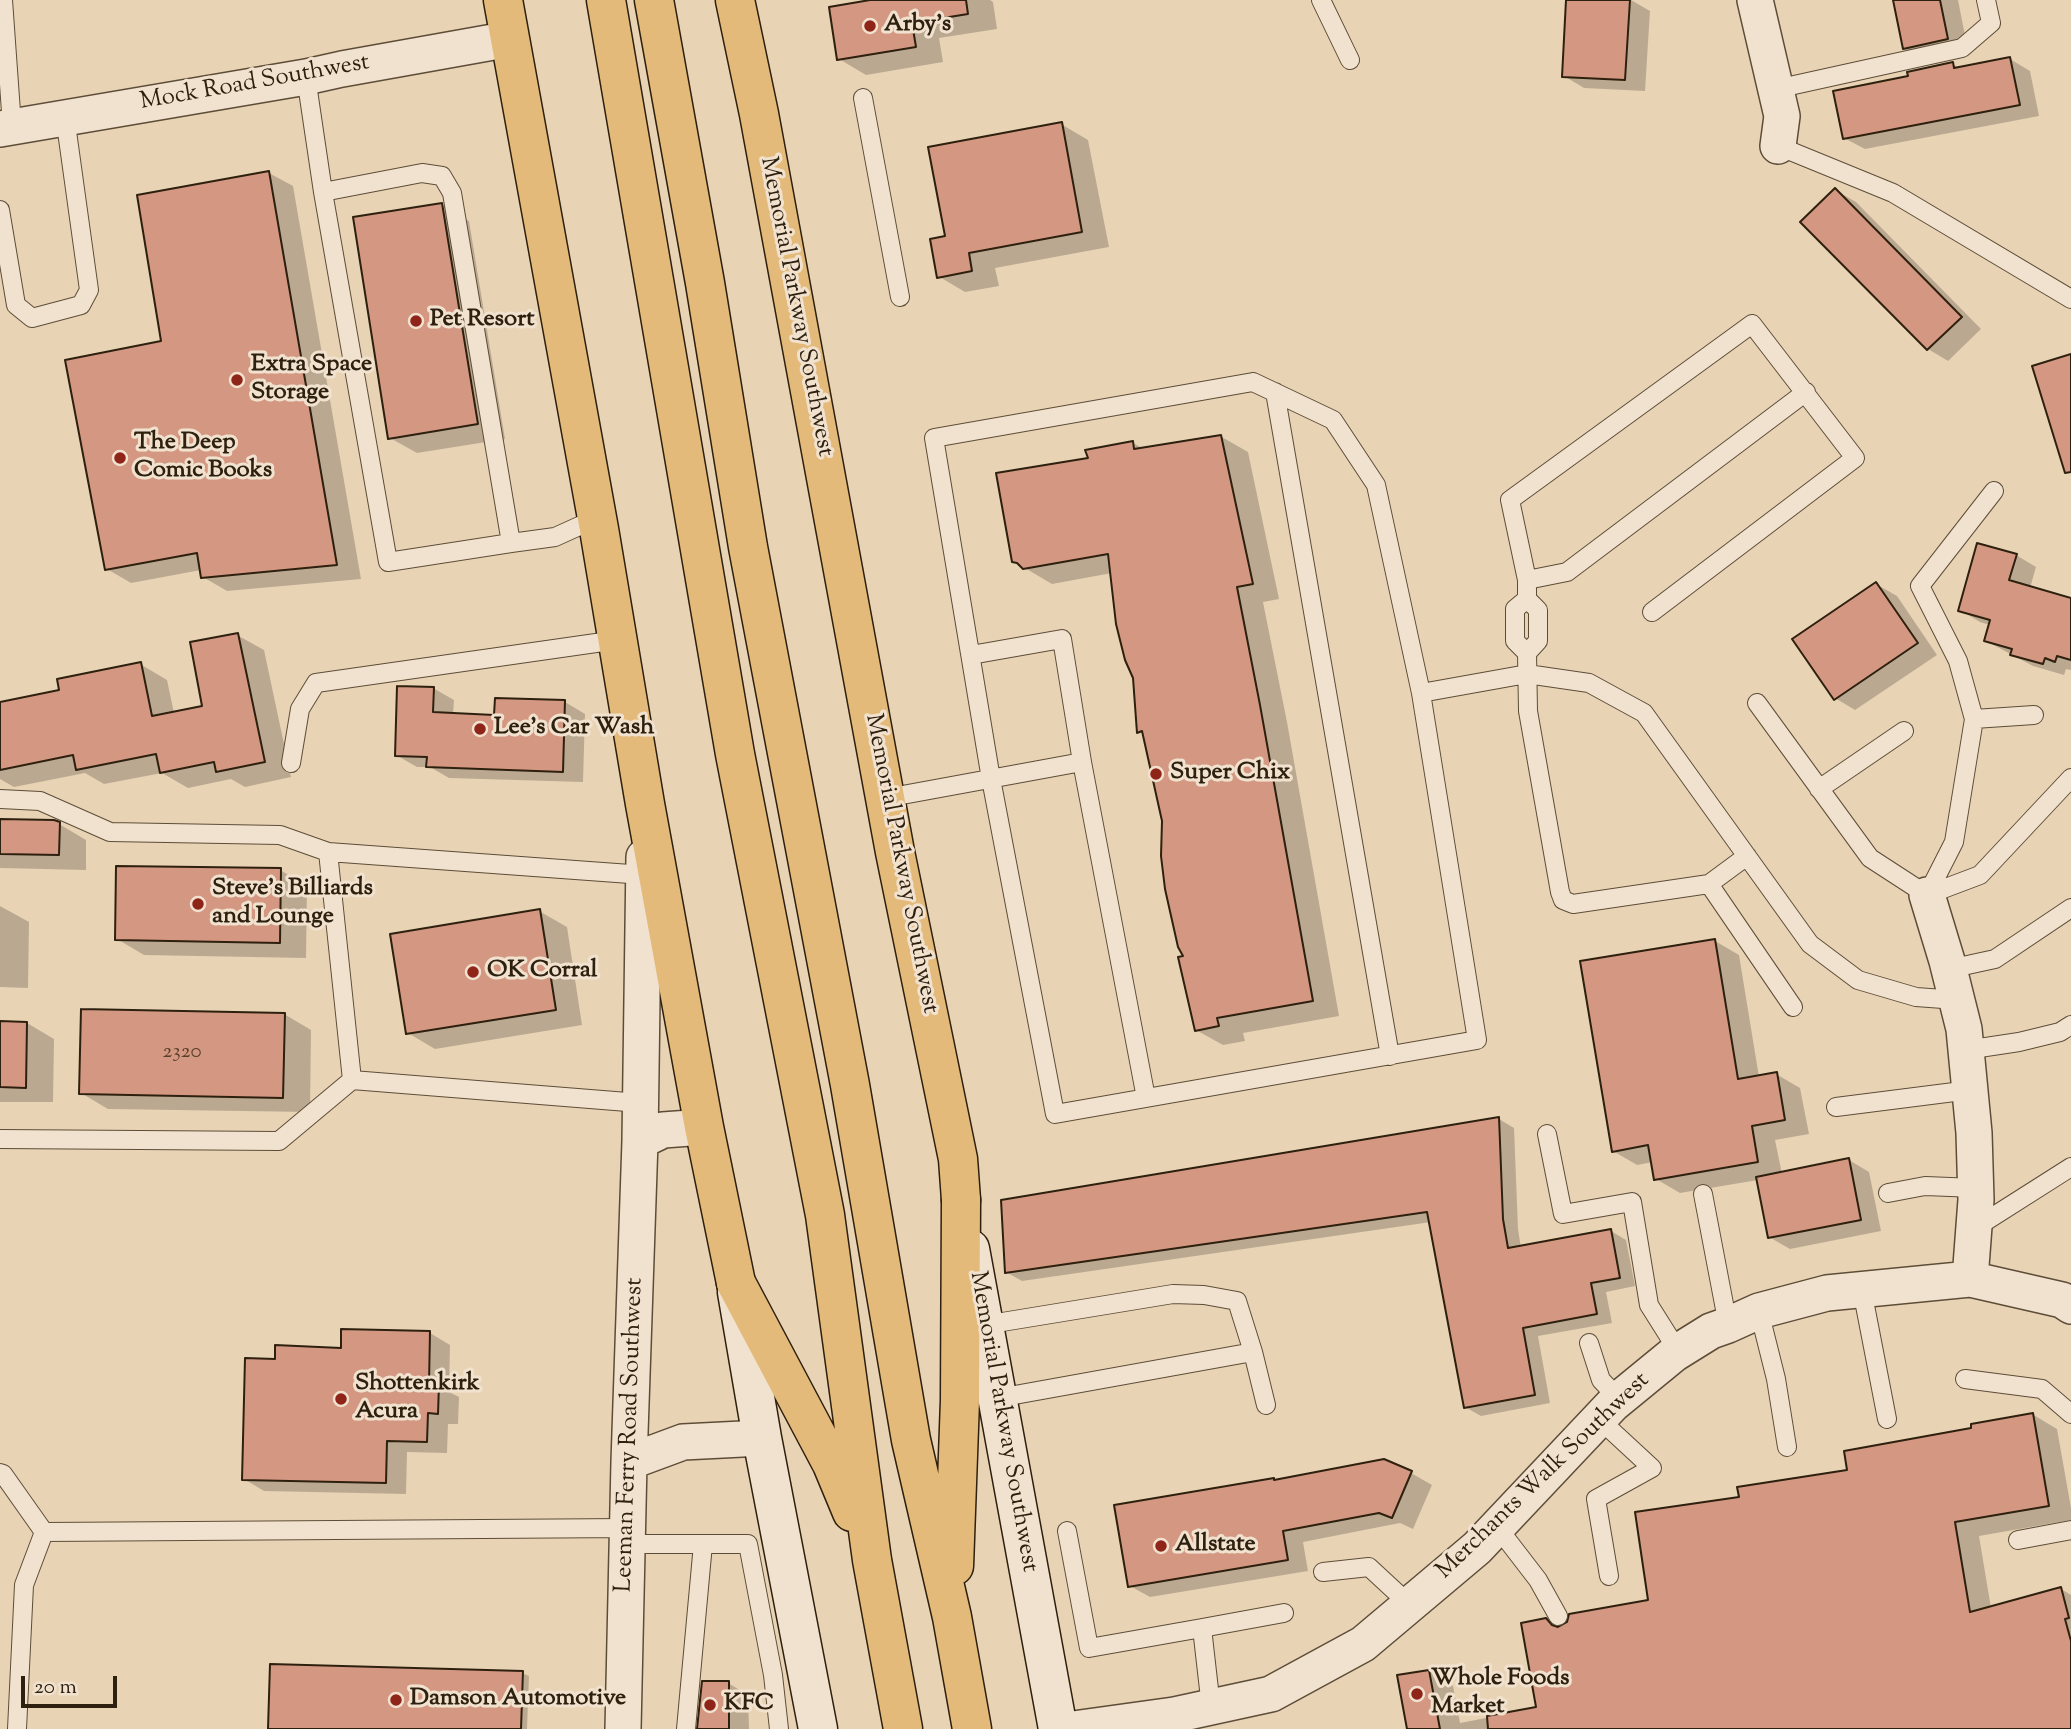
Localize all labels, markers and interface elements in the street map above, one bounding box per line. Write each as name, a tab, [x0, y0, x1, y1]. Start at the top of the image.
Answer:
place label: Arby's	[884, 12, 951, 40]
marker: Arby's	[862, 18, 878, 34]
street label: Mock Road Southwest	[138, 50, 372, 118]
street label: Memorial Parkway Southwest	[752, 155, 838, 459]
place label: Pet Resort	[430, 307, 534, 335]
marker: Pet Resort	[408, 313, 424, 329]
place label: Extra Space Storage	[251, 352, 372, 408]
marker: Extra Space Storage	[229, 372, 245, 388]
place label: The Deep Comic Books	[134, 430, 272, 486]
marker: The Deep Comic Books	[112, 450, 128, 466]
street label: Memorial Parkway Southwest	[857, 712, 943, 1016]
place label: Lee's Car Wash	[494, 715, 654, 743]
marker: Lee's Car Wash	[472, 721, 488, 737]
place label: Super Chix	[1170, 760, 1290, 788]
marker: Super Chix	[1148, 766, 1164, 782]
place label: Steve's Billiards and Lounge	[212, 876, 373, 932]
marker: Steve's Billiards and Lounge	[190, 896, 206, 912]
place label: OK Corral	[487, 958, 598, 986]
marker: OK Corral	[465, 964, 481, 980]
house number: 2320	[162, 1040, 202, 1066]
street label: Memorial Parkway Southwest	[961, 1269, 1043, 1575]
street label: Leeman Ferry Road Southwest	[611, 1277, 651, 1593]
street label: Merchants Walk Southwest	[1431, 1368, 1657, 1586]
place label: Shottenkirk Acura	[355, 1371, 480, 1427]
marker: Shottenkirk Acura	[333, 1391, 349, 1407]
place label: Allstate	[1175, 1532, 1256, 1560]
marker: Allstate	[1153, 1538, 1169, 1554]
scale bar	[24, 1662, 121, 1706]
place label: Whole Foods Market	[1431, 1666, 1569, 1722]
text: 20 m	[34, 1673, 77, 1703]
place label: Damson Automotive	[410, 1686, 626, 1714]
marker: Whole Foods Market	[1409, 1686, 1425, 1702]
place label: KFC	[724, 1691, 774, 1719]
marker: Damson Automotive	[388, 1692, 404, 1708]
marker: KFC	[702, 1697, 718, 1713]

